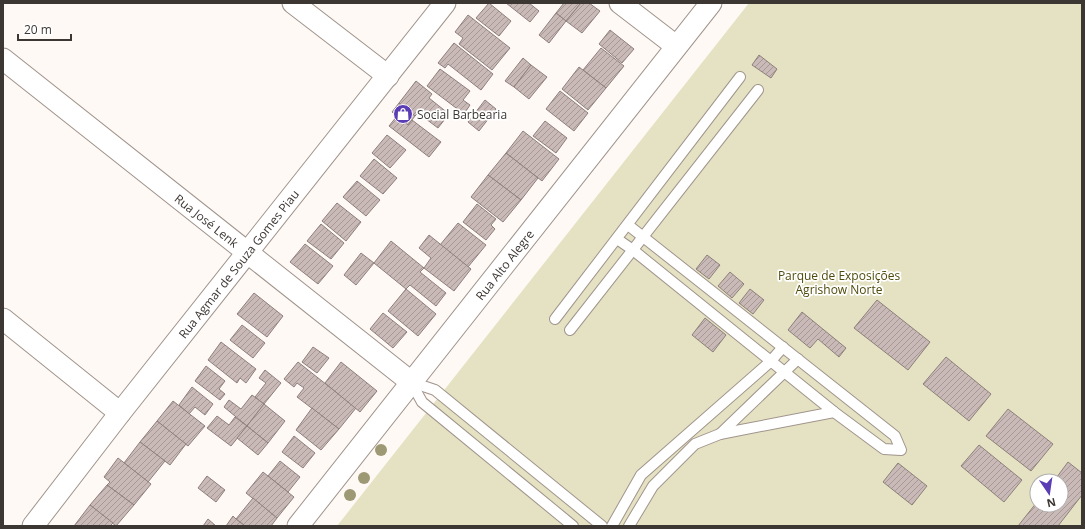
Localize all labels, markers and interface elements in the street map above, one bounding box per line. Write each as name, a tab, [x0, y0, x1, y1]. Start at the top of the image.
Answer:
scale bar	[18, 16, 71, 42]
text: 20 m	[24, 21, 52, 38]
shop icon: Social Barbearia	[392, 103, 414, 125]
place label: Social Barbearia	[417, 106, 507, 123]
street label: Rua Agmar de Souza Gomes Piau	[174, 186, 302, 342]
street label: Rua José Lenk	[171, 190, 243, 251]
street label: Rua Alto Alegre	[471, 226, 538, 303]
park label: Parque de Exposições Agrishow Norte	[778, 267, 900, 298]
north arrow	[1029, 473, 1069, 513]
text: N	[1045, 495, 1057, 512]

